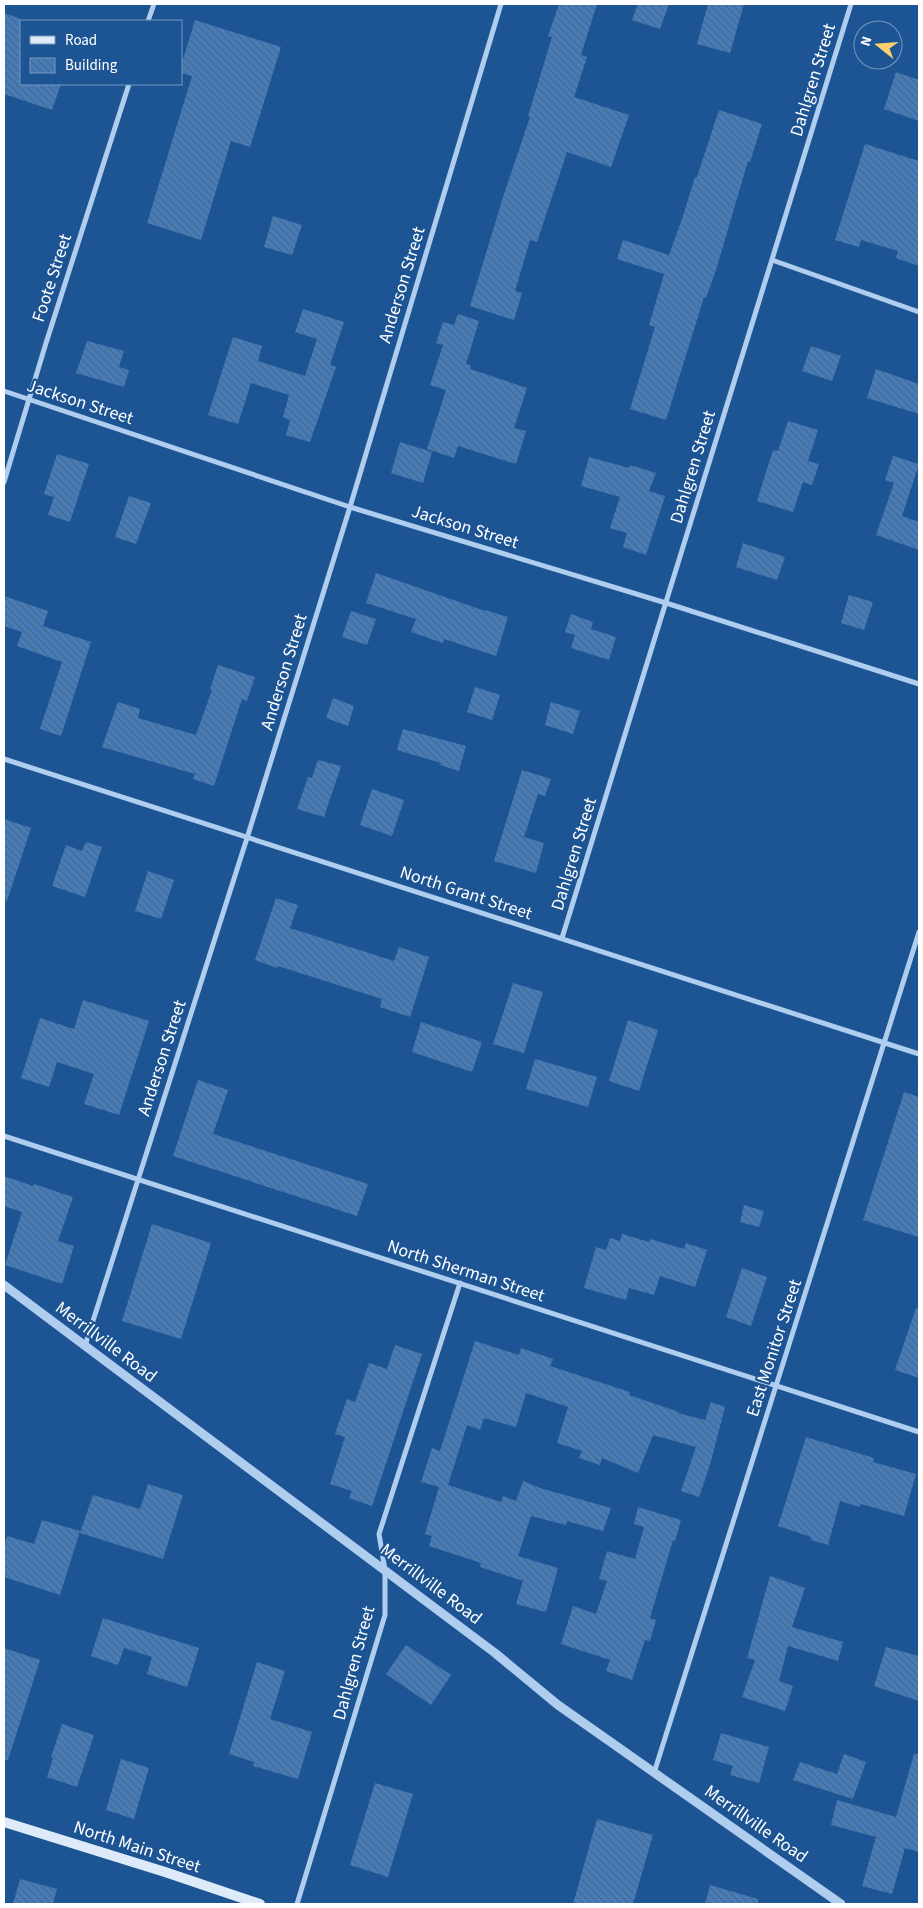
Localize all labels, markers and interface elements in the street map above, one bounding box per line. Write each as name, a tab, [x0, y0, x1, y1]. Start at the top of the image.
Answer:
legend	[20, 20, 182, 85]
street label: Dahlgren Street	[784, 20, 842, 140]
north arrow	[853, 20, 903, 70]
text: Road	[65, 30, 97, 51]
text: N	[856, 34, 877, 49]
text: Building	[65, 55, 118, 76]
street label: Anderson Street	[372, 224, 432, 346]
street label: Foote Street	[26, 231, 78, 325]
street label: Jackson Street	[24, 373, 136, 431]
street label: Dahlgren Street	[664, 407, 722, 527]
street label: Jackson Street	[408, 499, 522, 555]
street label: Anderson Street	[254, 611, 314, 733]
street label: Dahlgren Street	[545, 794, 603, 914]
street label: North Grant Street	[397, 860, 535, 926]
street label: Anderson Street	[131, 997, 193, 1119]
street label: North Sherman Street	[384, 1234, 548, 1308]
street label: East Monitor Street	[740, 1276, 808, 1420]
street label: Merrillville Road	[50, 1296, 162, 1388]
street label: Merrillville Road	[375, 1538, 487, 1630]
street label: Dahlgren Street	[327, 1603, 381, 1723]
street label: Merrillville Road	[699, 1779, 813, 1869]
street label: North Main Street	[70, 1815, 204, 1879]

